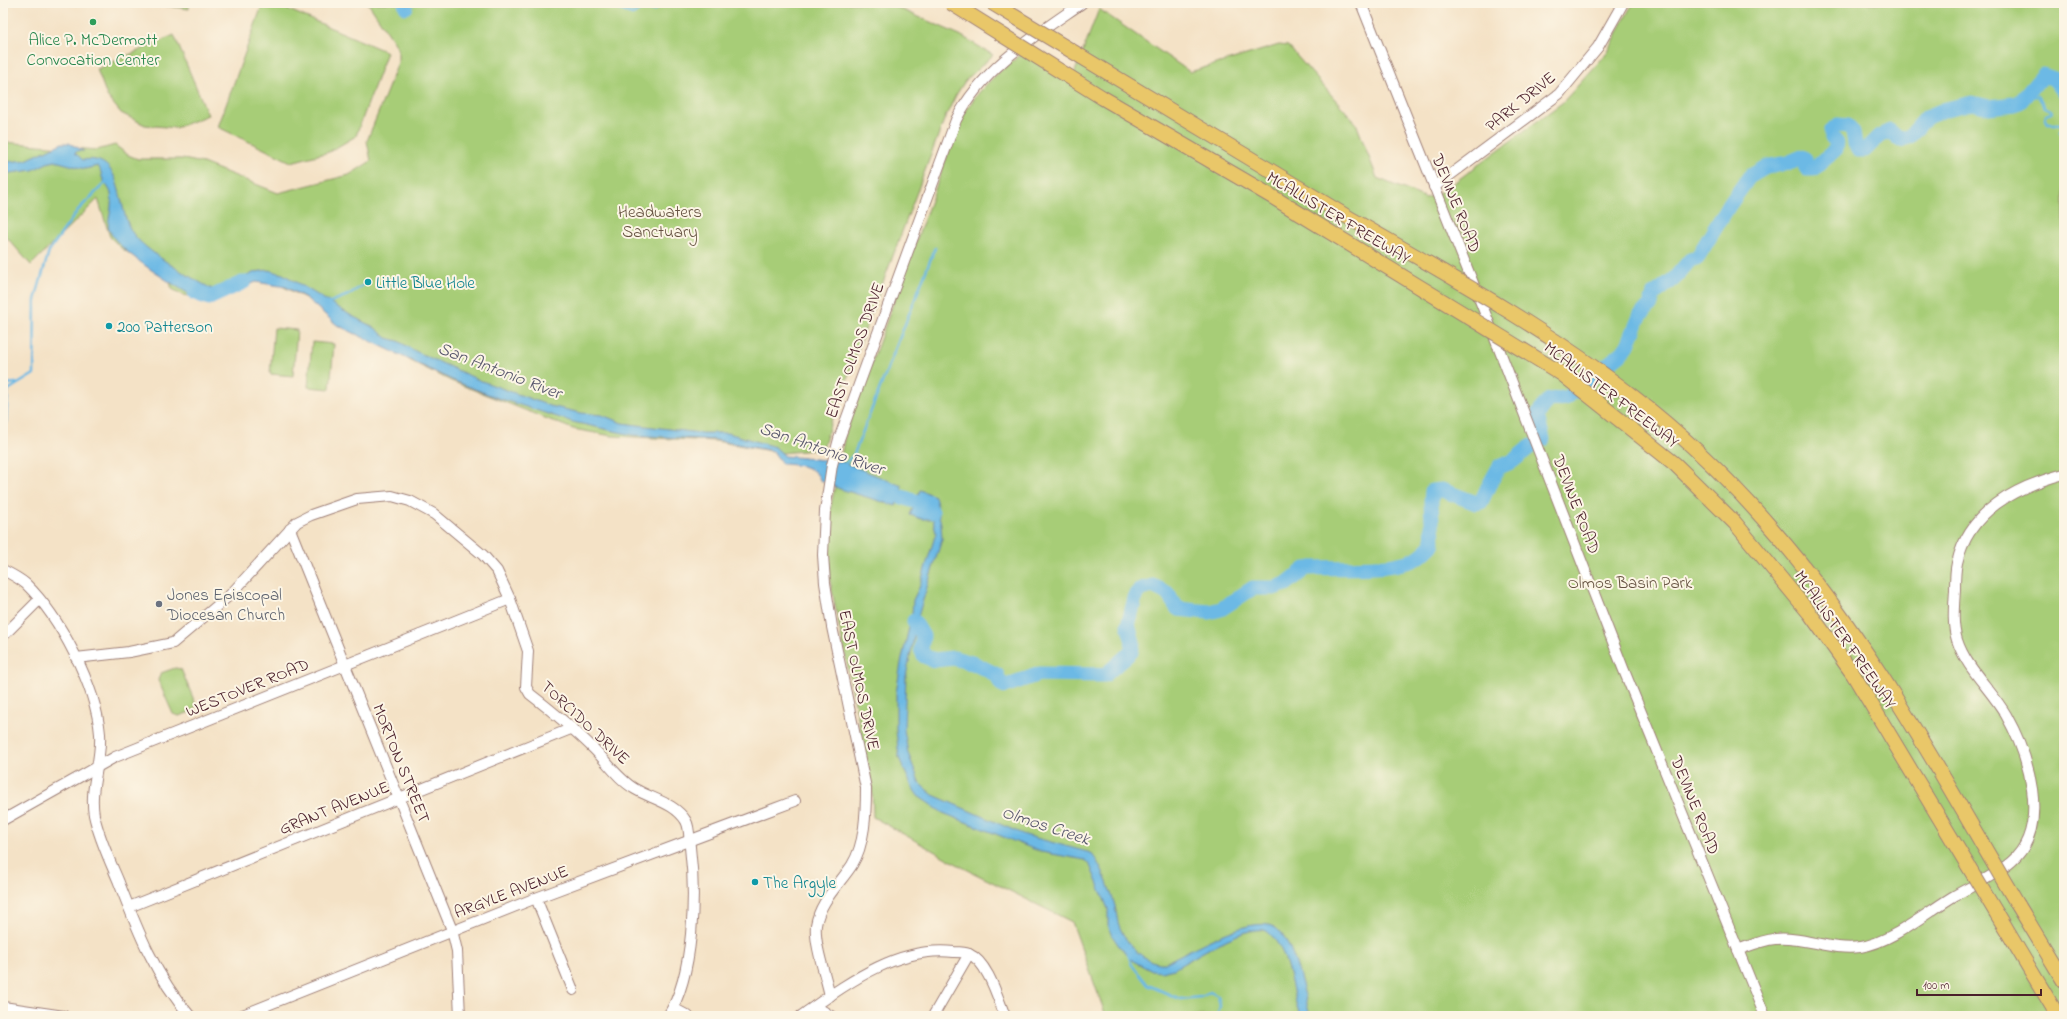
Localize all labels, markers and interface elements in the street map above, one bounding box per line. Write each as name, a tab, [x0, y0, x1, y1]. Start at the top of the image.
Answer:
marker: Alice P. McDermott Convocation Center	[88, 17, 98, 27]
place label: Alice P. McDermott Convocation Center	[27, 28, 160, 73]
street label: PARK DRIVE	[1480, 66, 1562, 138]
street label: DEVINE ROAD	[1424, 150, 1487, 257]
street label: MCALLISTER FREEWAY	[1262, 165, 1415, 271]
park label: Headwaters Sanctuary	[618, 200, 702, 246]
place label: Little Blue Hole	[376, 271, 475, 296]
marker: Little Blue Hole	[363, 277, 373, 287]
street label: EAST OLMOS DRIVE	[819, 279, 892, 422]
place label: 200 Patterson	[117, 315, 213, 340]
marker: 200 Patterson	[104, 321, 114, 331]
water label: San Antonio River	[434, 336, 567, 408]
street label: MCALLISTER FREEWAY	[1538, 336, 1684, 455]
water label: San Antonio River	[756, 416, 889, 484]
street label: DEVINE ROAD	[1545, 450, 1606, 558]
street label: MCALLISTER FREEWAY	[1788, 566, 1902, 714]
park label: Olmos Basin Park	[1568, 571, 1693, 596]
place label: Jones Episcopal Diocesan Church	[166, 583, 285, 628]
marker: Jones Episcopal Diocesan Church	[154, 599, 164, 609]
street label: EAST OLMOS DRIVE	[831, 608, 886, 753]
street label: WESTOVER ROAD	[182, 652, 313, 725]
street label: TORCIDO DRIVE	[535, 675, 635, 771]
street label: MORTON STREET	[365, 700, 436, 827]
street label: DEVINE ROAD	[1663, 752, 1726, 859]
street label: GRANT AVENUE	[276, 775, 394, 842]
water label: Olmos Creek	[998, 800, 1094, 854]
street label: ARGYLE AVENUE	[451, 859, 572, 926]
place label: The Argyle	[763, 871, 836, 898]
marker: The Argyle	[750, 877, 760, 887]
scale bar	[1917, 971, 2041, 997]
text: 100 m	[1923, 977, 1950, 995]

